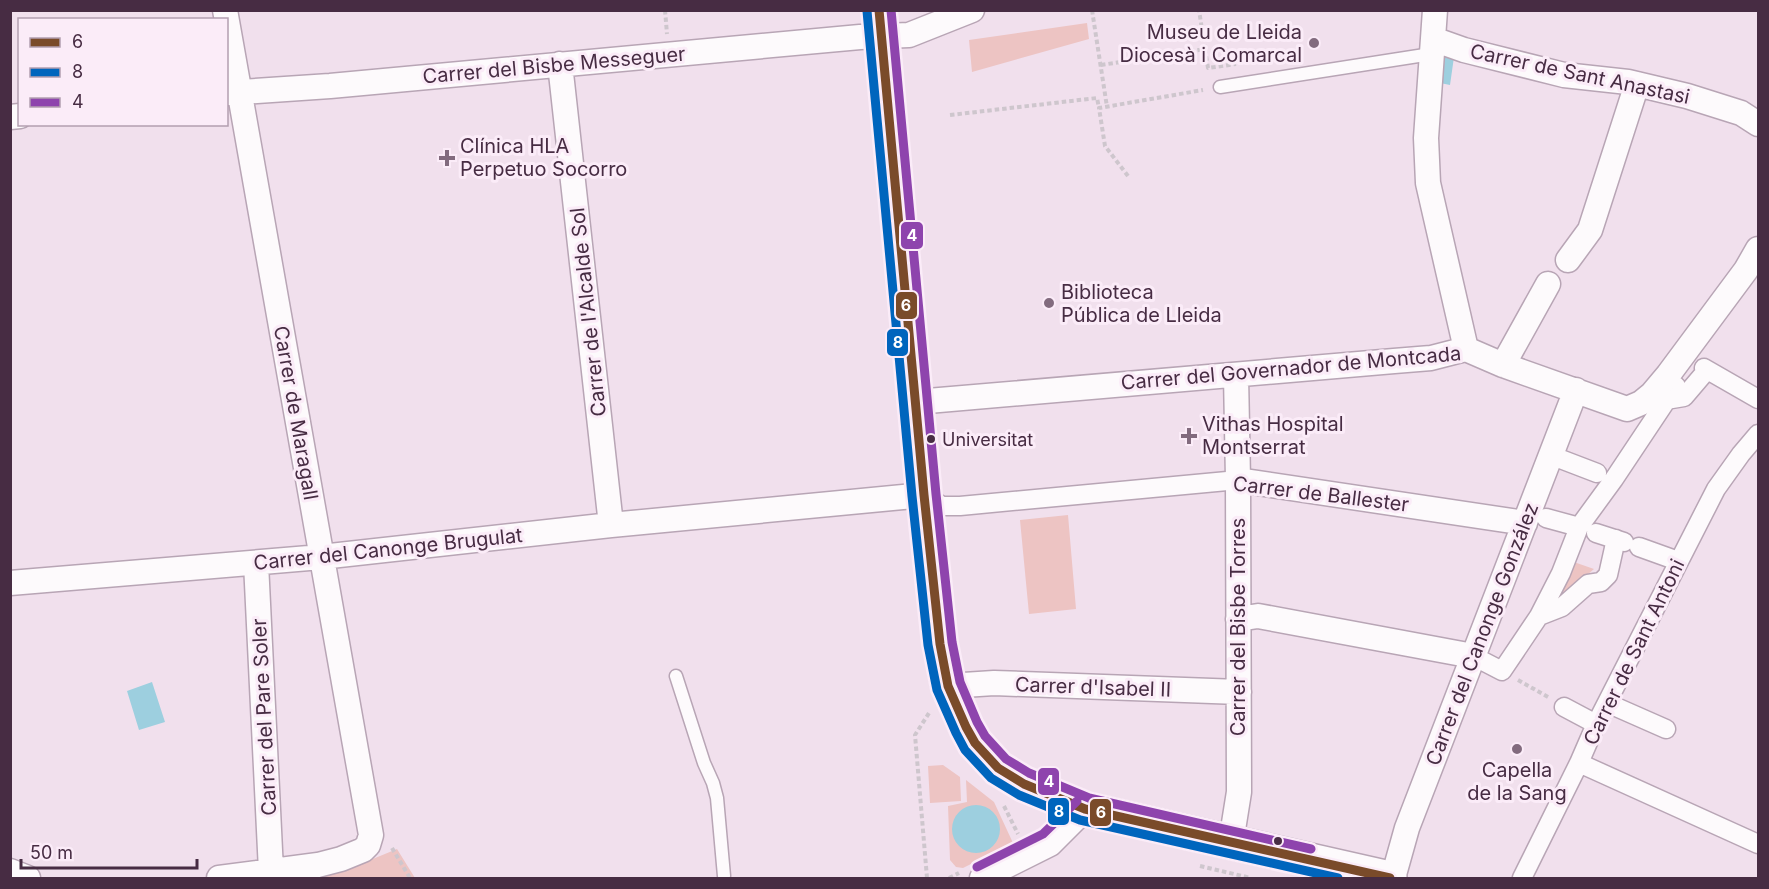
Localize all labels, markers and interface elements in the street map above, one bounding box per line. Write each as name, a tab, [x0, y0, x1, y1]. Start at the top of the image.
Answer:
legend	[18, 18, 228, 126]
place label: Museu de Lleida Diocesà i Comarcal	[1120, 20, 1302, 67]
text: 6	[72, 31, 83, 52]
marker: Museu de Lleida Diocesà i Comarcal	[1307, 36, 1321, 50]
street label: Carrer de Sant Anastasi	[1468, 39, 1692, 109]
street label: Carrer del Bisbe Messeguer	[422, 42, 687, 88]
text: 8	[72, 61, 83, 82]
text: 4	[72, 91, 84, 112]
place label: Clínica HLA Perpetuo Socorro	[460, 134, 627, 181]
marker: Clínica HLA Perpetuo Socorro	[438, 149, 456, 167]
street label: Carrer de l'Alcalde Sol	[565, 206, 611, 418]
line badge: 4	[900, 221, 924, 250]
text: 4	[907, 225, 918, 245]
place label: Biblioteca Pública de Lleida	[1061, 280, 1222, 327]
line badge: 6	[895, 291, 918, 320]
text: 6	[901, 295, 911, 315]
marker: Biblioteca Pública de Lleida	[1042, 296, 1056, 310]
street label: Carrer de Maragall	[269, 324, 323, 502]
line badge: 8	[886, 328, 909, 357]
text: 8	[893, 332, 903, 352]
street label: Carrer del Governador de Montcada	[1120, 341, 1462, 395]
place label: Vithas Hospital Montserrat	[1202, 412, 1344, 459]
marker: Vithas Hospital Montserrat	[1180, 427, 1198, 445]
place label: Universitat	[942, 429, 1033, 450]
marker: Universitat	[925, 433, 937, 445]
street label: Carrer de Ballester	[1232, 471, 1411, 517]
street label: Carrer del Canonge González	[1421, 499, 1543, 769]
street label: Carrer del Bisbe Torres	[1226, 518, 1250, 736]
street label: Carrer del Canonge Brugulat	[252, 523, 524, 575]
street label: Carrer de Sant Antoni	[1579, 555, 1689, 749]
street label: Carrer del Pare Soler	[247, 617, 281, 816]
street label: Carrer d'Isabel II	[1015, 672, 1171, 702]
marker: Capella de la Sang	[1510, 742, 1524, 756]
place label: Capella de la Sang	[1467, 758, 1567, 805]
line badge: 4	[1037, 767, 1060, 796]
text: 4	[1044, 771, 1055, 791]
line badge: 8	[1047, 797, 1070, 826]
line badge: 6	[1089, 798, 1112, 827]
text: 8	[1054, 801, 1064, 821]
text: 6	[1096, 802, 1106, 822]
scale bar	[21, 832, 196, 870]
unlabelled marker	[1272, 835, 1284, 847]
text: 50 m	[30, 842, 73, 863]

